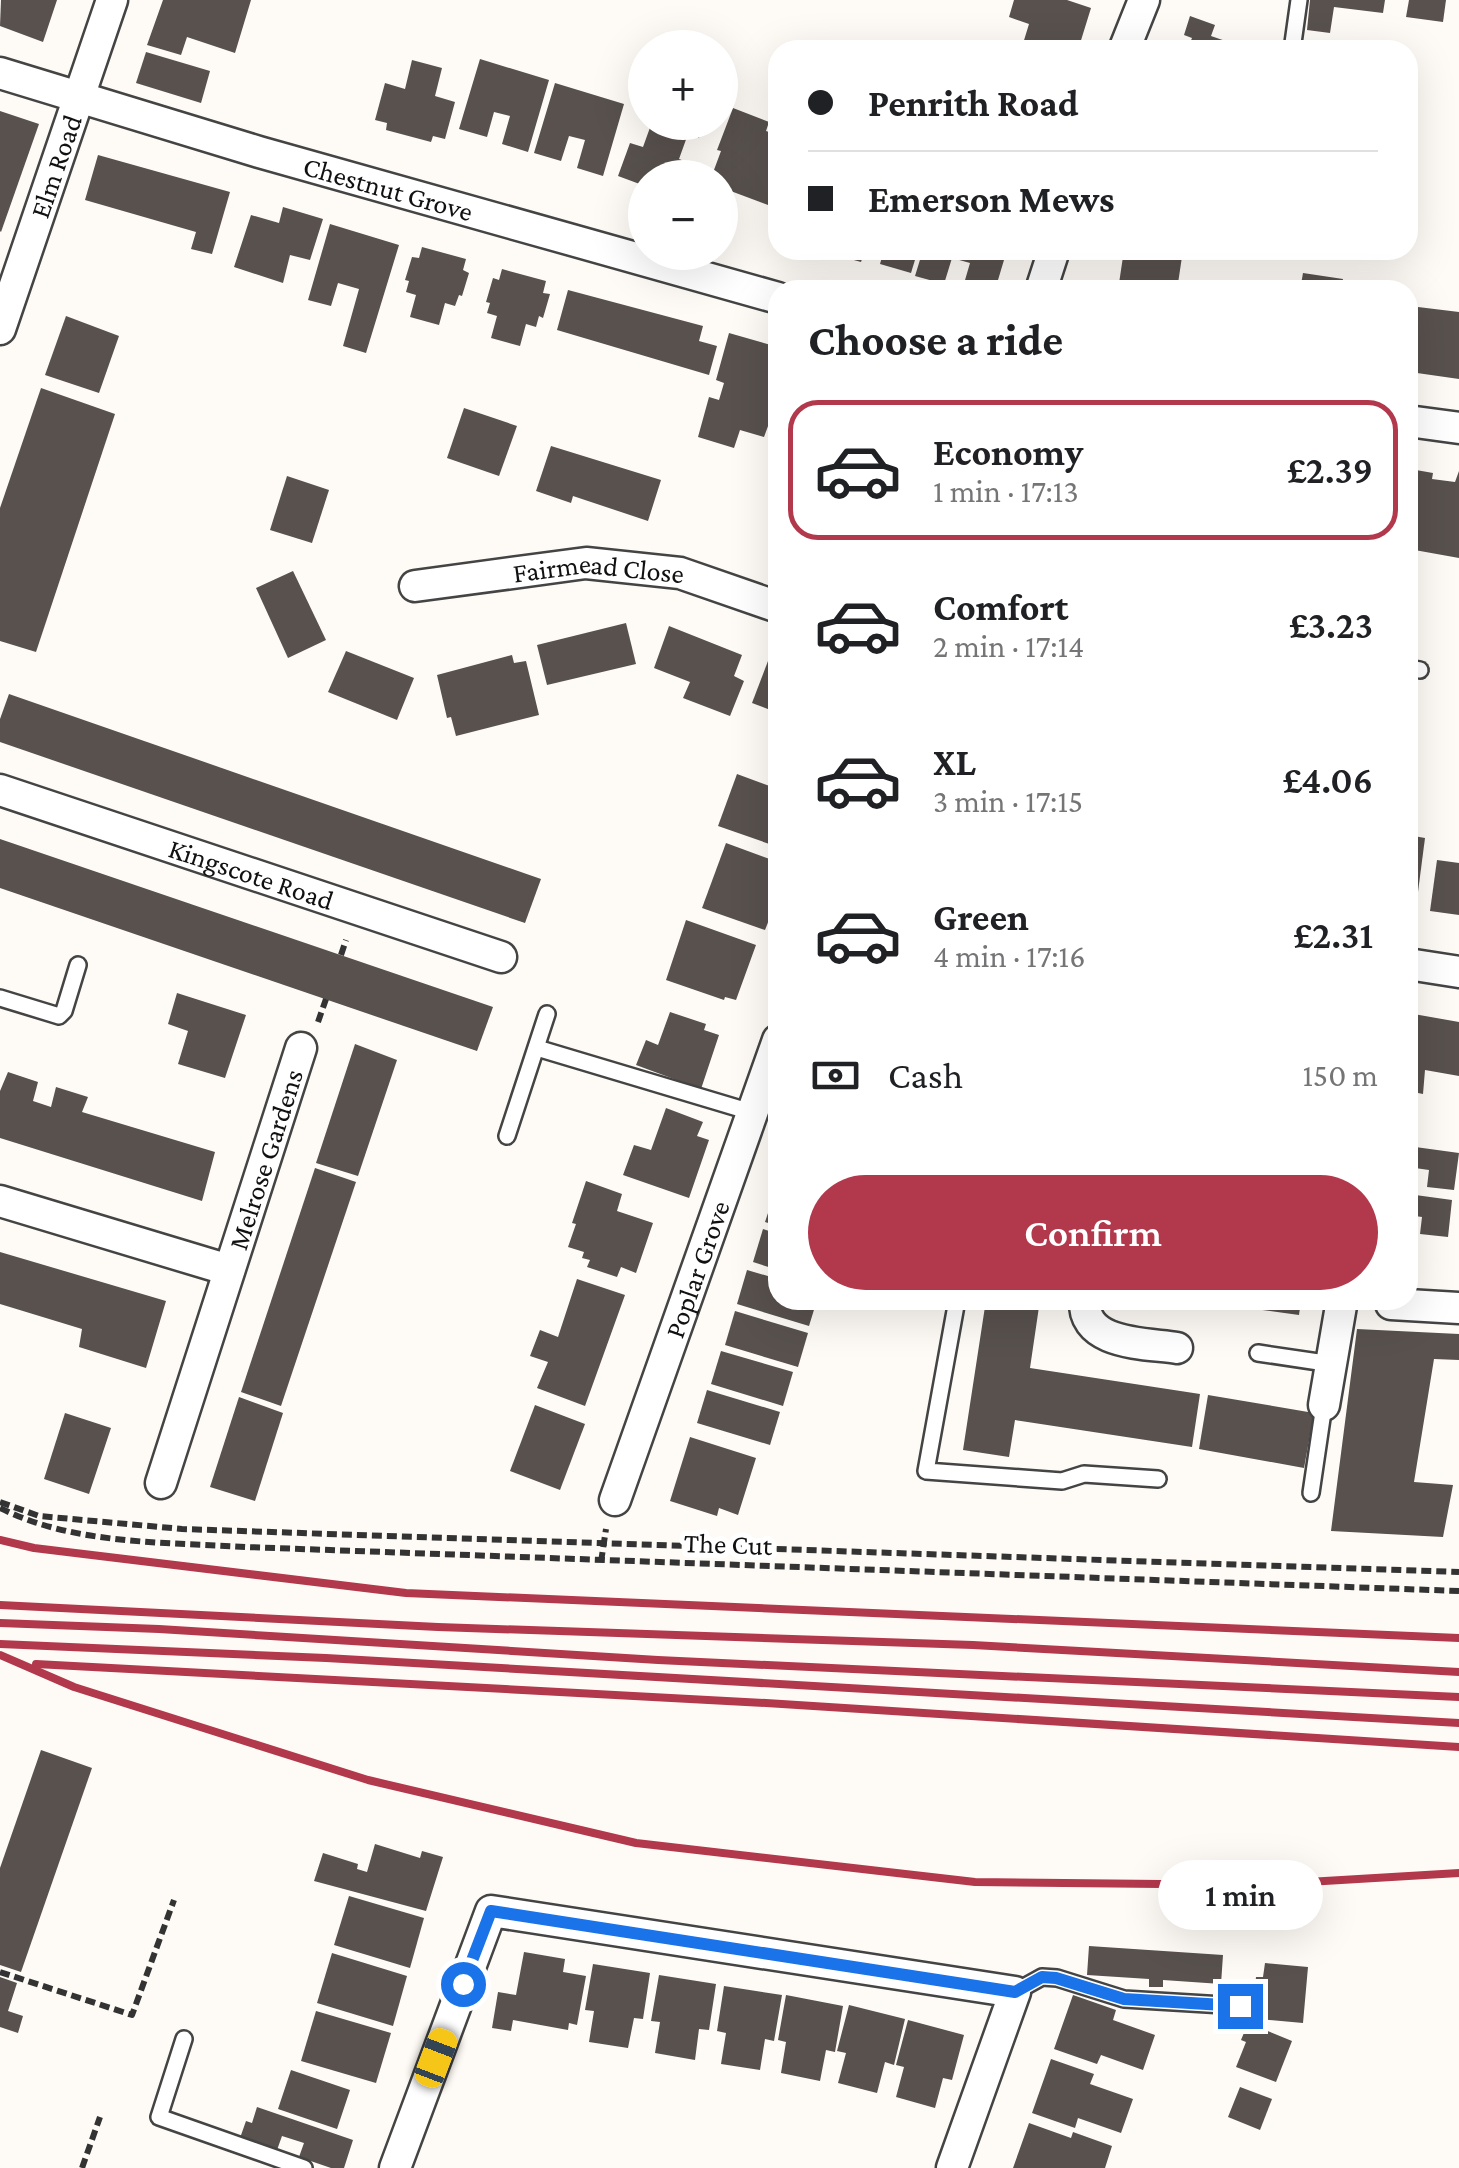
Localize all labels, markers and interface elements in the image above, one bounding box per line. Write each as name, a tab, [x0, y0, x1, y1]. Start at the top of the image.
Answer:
map controls	[628, 30, 738, 270]
button: +	[628, 30, 738, 140]
text: Penrith Road	[868, 82, 1079, 124]
street label: Elm Road	[23, 110, 87, 222]
street label: Chestnut Grove	[300, 150, 476, 227]
button: −	[628, 160, 738, 270]
text: Emerson Mews	[868, 178, 1114, 220]
text: Choose a ride	[808, 315, 1063, 365]
icon: car	[813, 425, 903, 515]
text: Economy	[933, 431, 1083, 473]
text: £2.39	[1287, 449, 1373, 491]
text: 1 min · 17:13	[933, 473, 1079, 509]
street label: Fairmead Close	[511, 547, 686, 589]
icon: car	[813, 580, 903, 670]
text: Comfort	[933, 586, 1069, 628]
text: £3.23	[1289, 604, 1373, 646]
text: 2 min · 17:14	[933, 628, 1084, 664]
icon: car	[813, 735, 903, 825]
text: XL	[933, 741, 976, 783]
text: £4.06	[1282, 759, 1373, 801]
text: 3 min · 17:15	[933, 783, 1083, 819]
street label: Kingscote Road	[165, 832, 338, 916]
icon: car	[813, 890, 903, 980]
text: Green	[933, 896, 1029, 938]
text: £2.31	[1293, 914, 1373, 956]
text: 4 min · 17:16	[933, 938, 1085, 974]
icon: cash	[808, 1048, 863, 1103]
text: Cash	[888, 1054, 963, 1096]
text: 150 m	[1302, 1057, 1378, 1093]
street label: Melrose Gardens	[222, 1065, 309, 1254]
button: Confirm	[808, 1175, 1378, 1290]
street label: Poplar Grove	[658, 1196, 735, 1342]
street label: The Cut	[683, 1527, 773, 1561]
callout: 1 min	[1158, 1861, 1322, 1931]
text: 1 min	[1205, 1877, 1276, 1913]
route start	[441, 1962, 486, 2007]
route end	[1218, 1984, 1263, 2029]
car	[411, 2025, 461, 2091]

